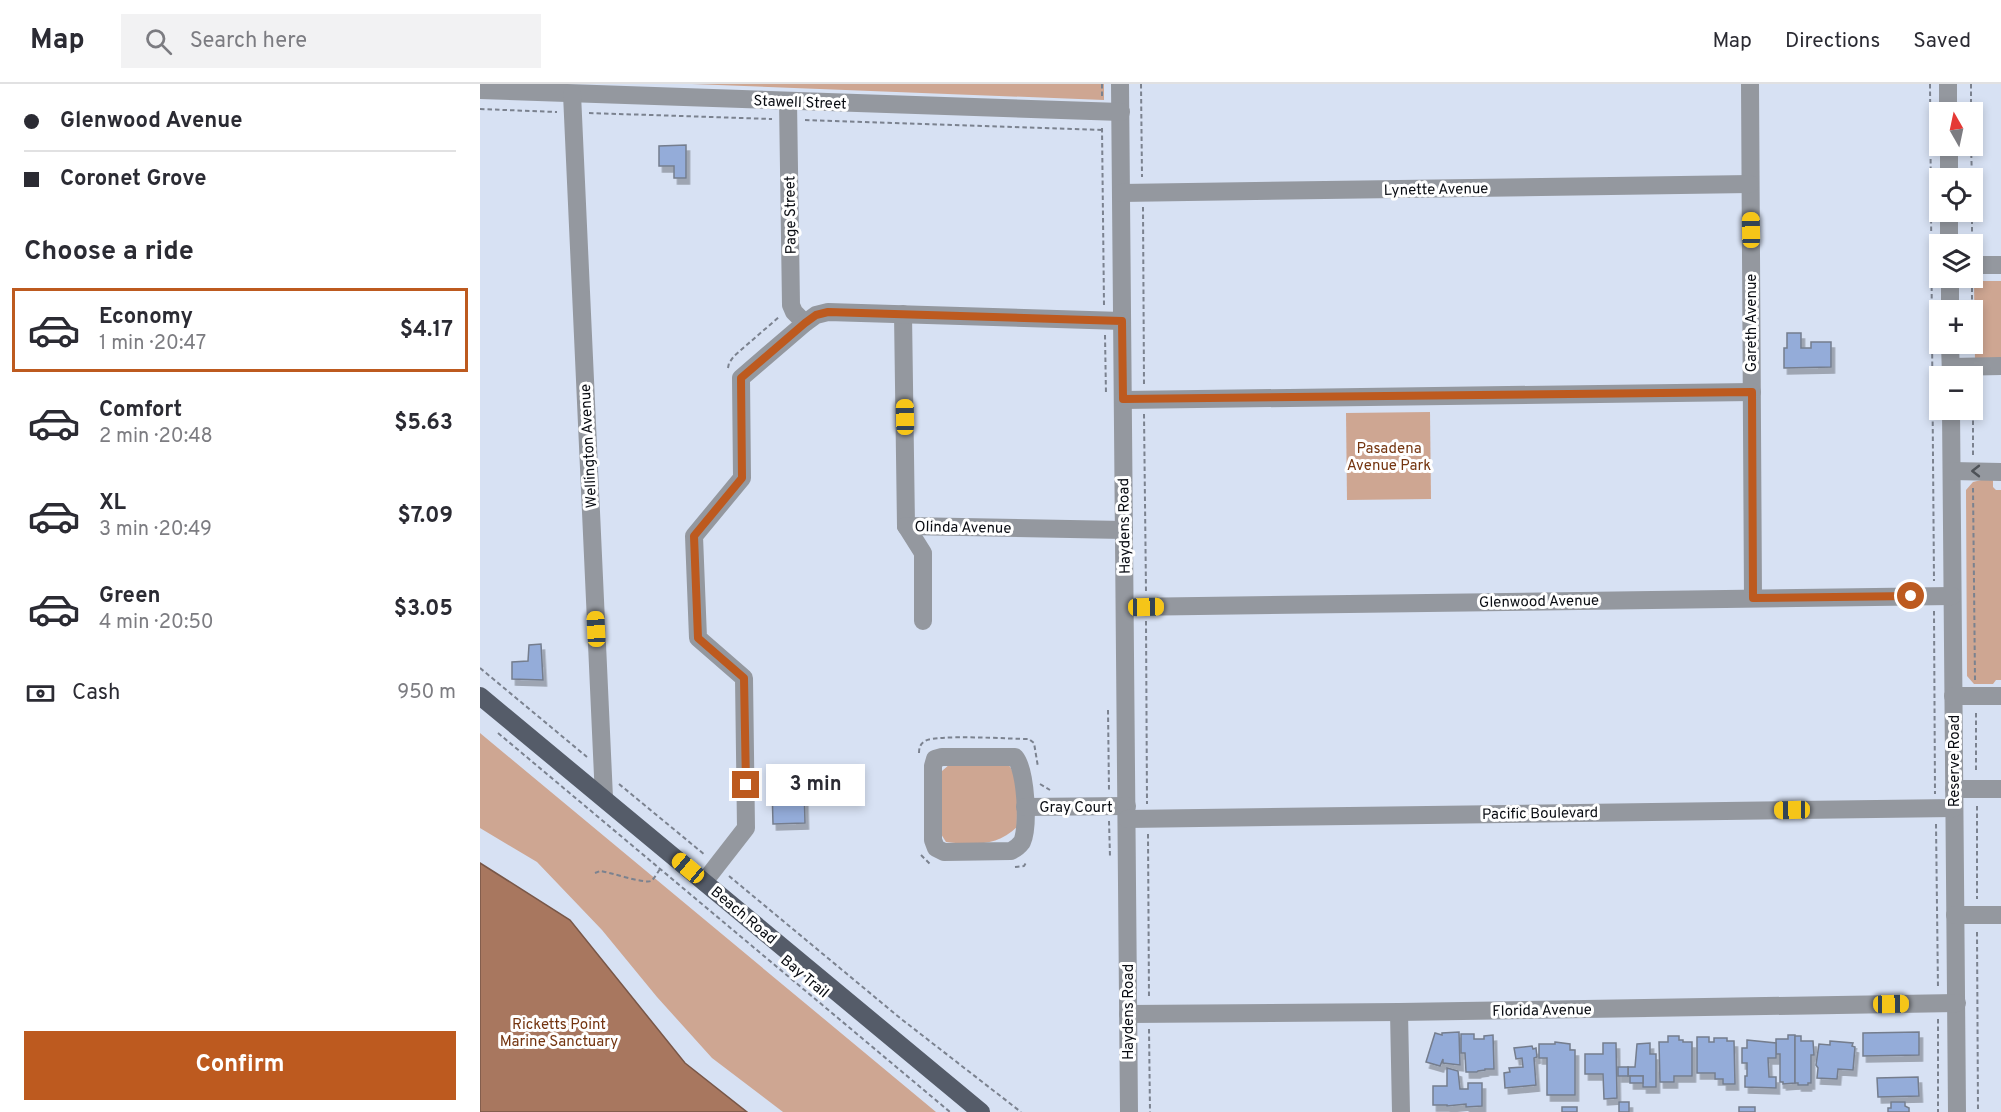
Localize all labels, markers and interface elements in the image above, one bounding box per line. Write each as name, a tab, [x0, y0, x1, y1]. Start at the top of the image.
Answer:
search box	[121, 14, 541, 68]
text: Map	[30, 23, 85, 59]
icon: search	[142, 25, 175, 58]
text: Search here	[190, 28, 307, 55]
text: Map	[1712, 28, 1752, 55]
text: Directions	[1785, 28, 1880, 55]
text: Saved	[1913, 28, 1971, 55]
street label: Stawell Street	[753, 92, 847, 115]
north arrow	[1929, 102, 1983, 156]
map controls	[1929, 102, 1983, 420]
text: Glenwood Avenue	[60, 108, 242, 135]
text: Coronet Grove	[60, 166, 207, 193]
button: locate	[1929, 168, 1983, 222]
street label: Page Street	[781, 176, 802, 254]
street label: Lynette Avenue	[1384, 180, 1488, 201]
car	[1742, 212, 1760, 248]
button: layers	[1929, 234, 1983, 288]
text: Choose a ride	[24, 235, 194, 269]
street label: Gareth Avenue	[1743, 274, 1762, 372]
button: +	[1929, 300, 1983, 354]
icon: car	[27, 303, 81, 357]
text: Economy	[99, 304, 193, 331]
text: $4.17	[400, 317, 453, 344]
text: 1 min · 20:47	[99, 331, 206, 357]
button: −	[1929, 366, 1983, 420]
street label: Wellington Avenue	[577, 383, 602, 509]
icon: car	[27, 396, 81, 450]
text: Comfort	[99, 397, 182, 424]
car	[896, 399, 914, 435]
text: $5.63	[394, 410, 453, 437]
text: 2 min · 20:48	[99, 424, 213, 450]
park label: Pasadena Avenue Park	[1347, 440, 1431, 476]
one-way arrow	[1972, 465, 1981, 478]
street label: Haydens Road	[1115, 478, 1136, 574]
icon: car	[27, 489, 81, 543]
text: XL	[99, 490, 126, 517]
text: $7.09	[397, 503, 453, 530]
text: 3 min · 20:49	[99, 517, 212, 543]
street label: Olinda Avenue	[914, 518, 1012, 539]
icon: car	[27, 582, 81, 636]
route start	[1897, 582, 1924, 609]
text: Green	[99, 583, 161, 610]
street label: Glenwood Avenue	[1479, 592, 1599, 613]
text: $3.05	[394, 596, 453, 623]
car	[1128, 598, 1164, 616]
text: 4 min · 20:50	[99, 610, 214, 636]
car	[586, 611, 606, 647]
icon: cash	[24, 677, 57, 710]
text: Cash	[72, 680, 121, 707]
text: 950 m	[397, 680, 456, 706]
street label: Reserve Road	[1946, 715, 1965, 807]
callout: 3 min	[767, 764, 866, 806]
route end	[732, 771, 759, 798]
text: 3 min	[789, 772, 842, 798]
street label: Gray Court	[1039, 799, 1113, 818]
car	[1774, 801, 1810, 819]
street label: Pacific Boulevard	[1482, 804, 1598, 825]
car	[668, 850, 708, 886]
street label: Beach Road	[706, 883, 780, 949]
street label: Bay Trail	[776, 951, 832, 1003]
street label: Haydens Road	[1120, 964, 1139, 1060]
car	[1873, 995, 1909, 1013]
street label: Florida Avenue	[1492, 1001, 1592, 1022]
park label: Ricketts Point Marine Sanctuary	[500, 1016, 618, 1052]
button: Confirm	[24, 1031, 456, 1100]

